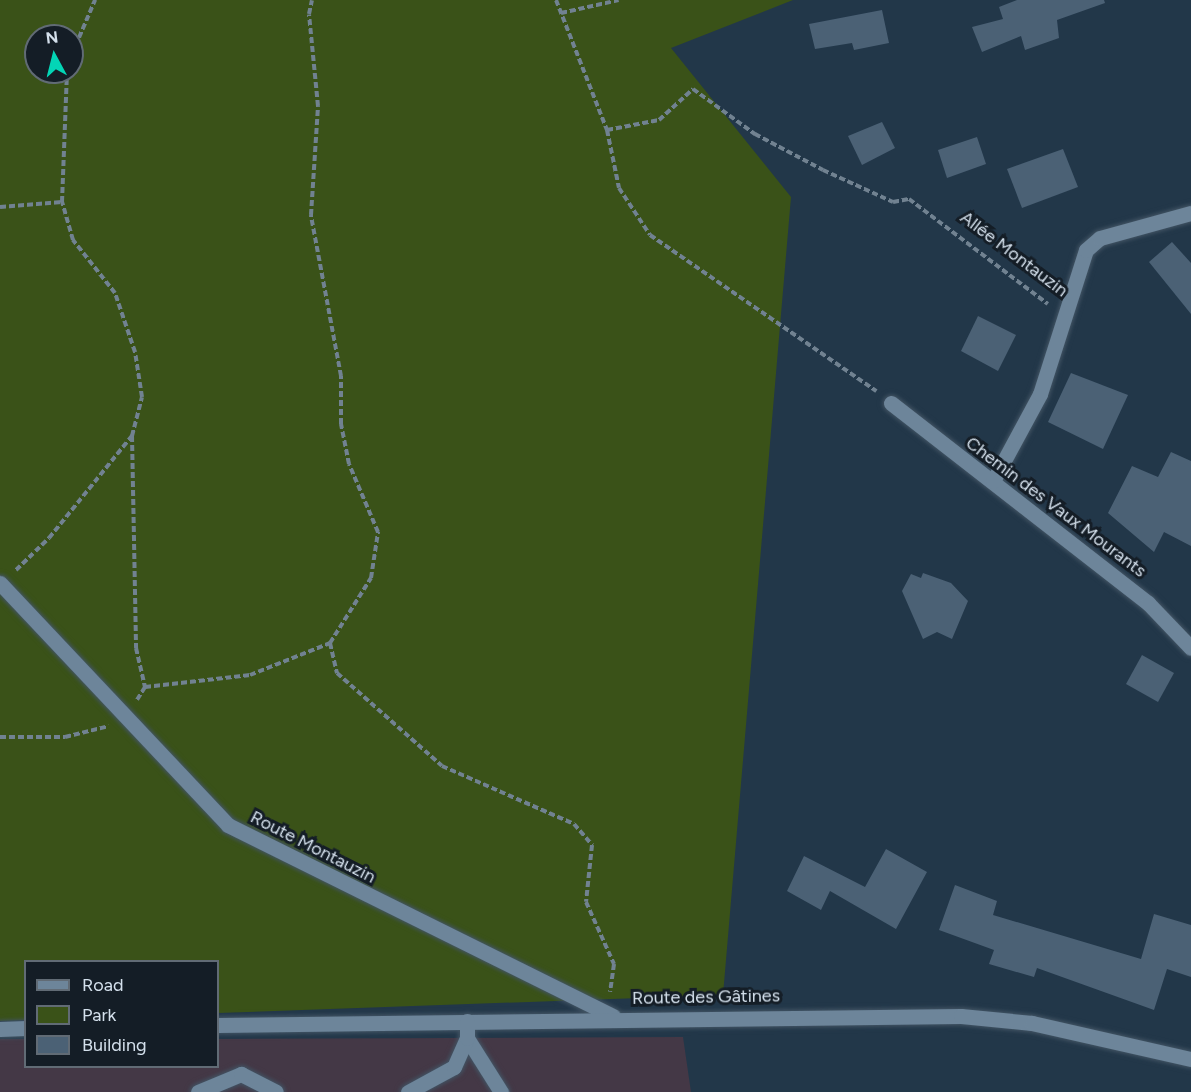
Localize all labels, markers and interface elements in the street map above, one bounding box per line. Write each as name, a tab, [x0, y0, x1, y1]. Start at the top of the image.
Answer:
north arrow	[24, 24, 84, 84]
text: N	[45, 27, 59, 48]
street label: Allée Montauzin	[956, 207, 1072, 301]
street label: Chemin des Vaux Mourants	[962, 432, 1150, 582]
street label: Route Montauzin	[247, 806, 379, 888]
legend	[24, 960, 219, 1068]
text: Road	[82, 974, 123, 996]
street label: Route des Gâtines	[632, 985, 780, 1009]
text: Park	[82, 1004, 116, 1026]
text: Building	[82, 1034, 147, 1056]

